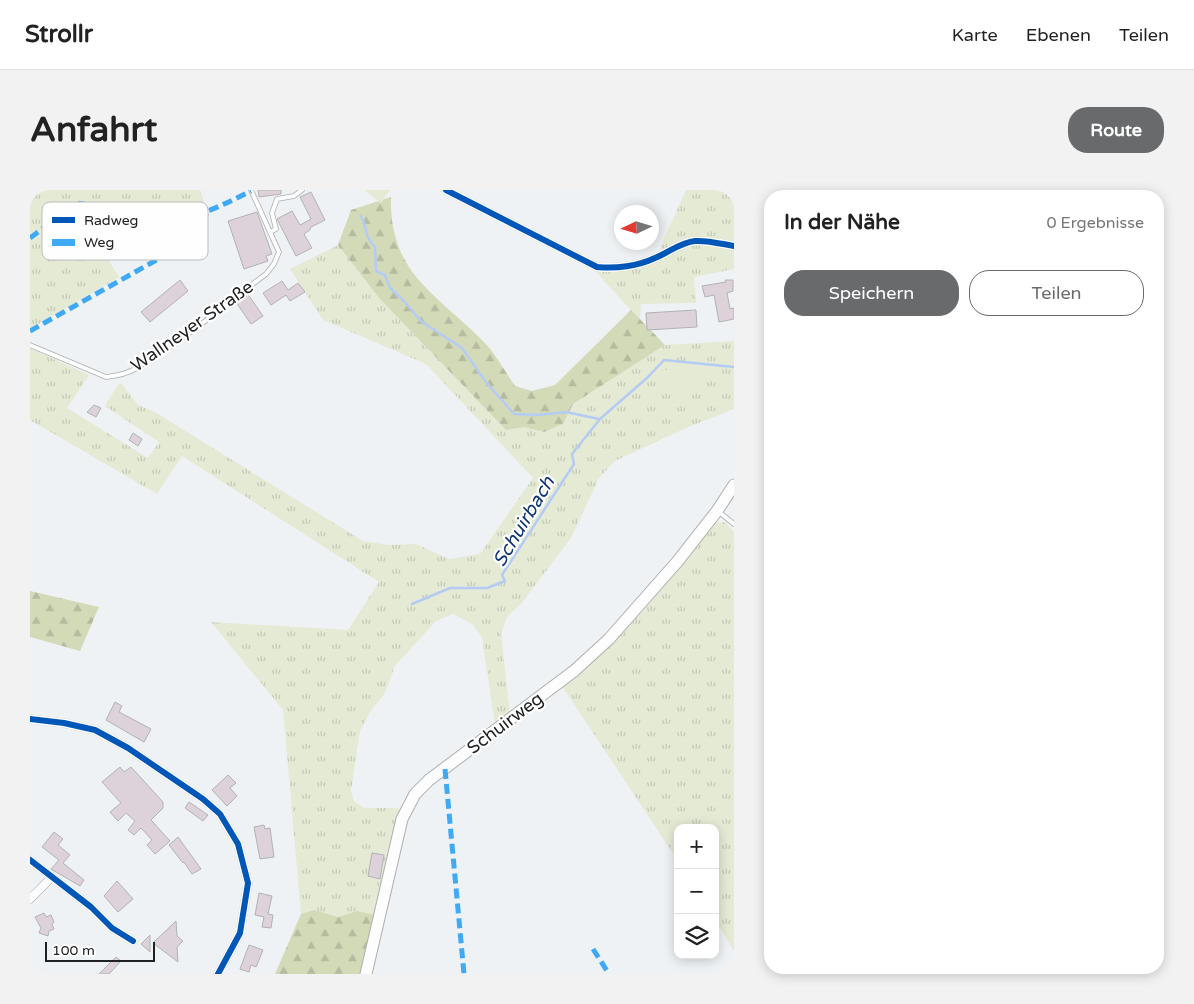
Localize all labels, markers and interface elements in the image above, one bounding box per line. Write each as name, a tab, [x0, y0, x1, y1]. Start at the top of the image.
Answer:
text: Strollr	[25, 20, 93, 49]
text: Karte	[952, 24, 998, 46]
text: Ebenen	[1026, 24, 1091, 46]
text: Teilen	[1119, 24, 1169, 46]
button: Route	[1068, 107, 1164, 153]
text: Anfahrt	[30, 109, 157, 151]
legend	[42, 202, 208, 260]
north arrow	[614, 205, 659, 250]
text: In der Nähe	[784, 210, 900, 235]
text: Radweg	[84, 212, 138, 229]
text: 0 Ergebnisse	[1046, 213, 1144, 233]
text: Weg	[84, 234, 114, 251]
button: Speichern	[784, 270, 959, 316]
button: Teilen	[969, 270, 1144, 316]
street label: Wallneyer Straße	[126, 276, 258, 376]
water label: Schuirbach	[488, 472, 560, 571]
street label: Schuirweg	[463, 687, 547, 759]
map controls	[674, 824, 719, 959]
button: +	[674, 824, 719, 869]
button: −	[674, 869, 719, 914]
button: layers	[674, 914, 719, 959]
scale bar	[45, 939, 155, 962]
text: 100 m	[52, 942, 95, 959]

